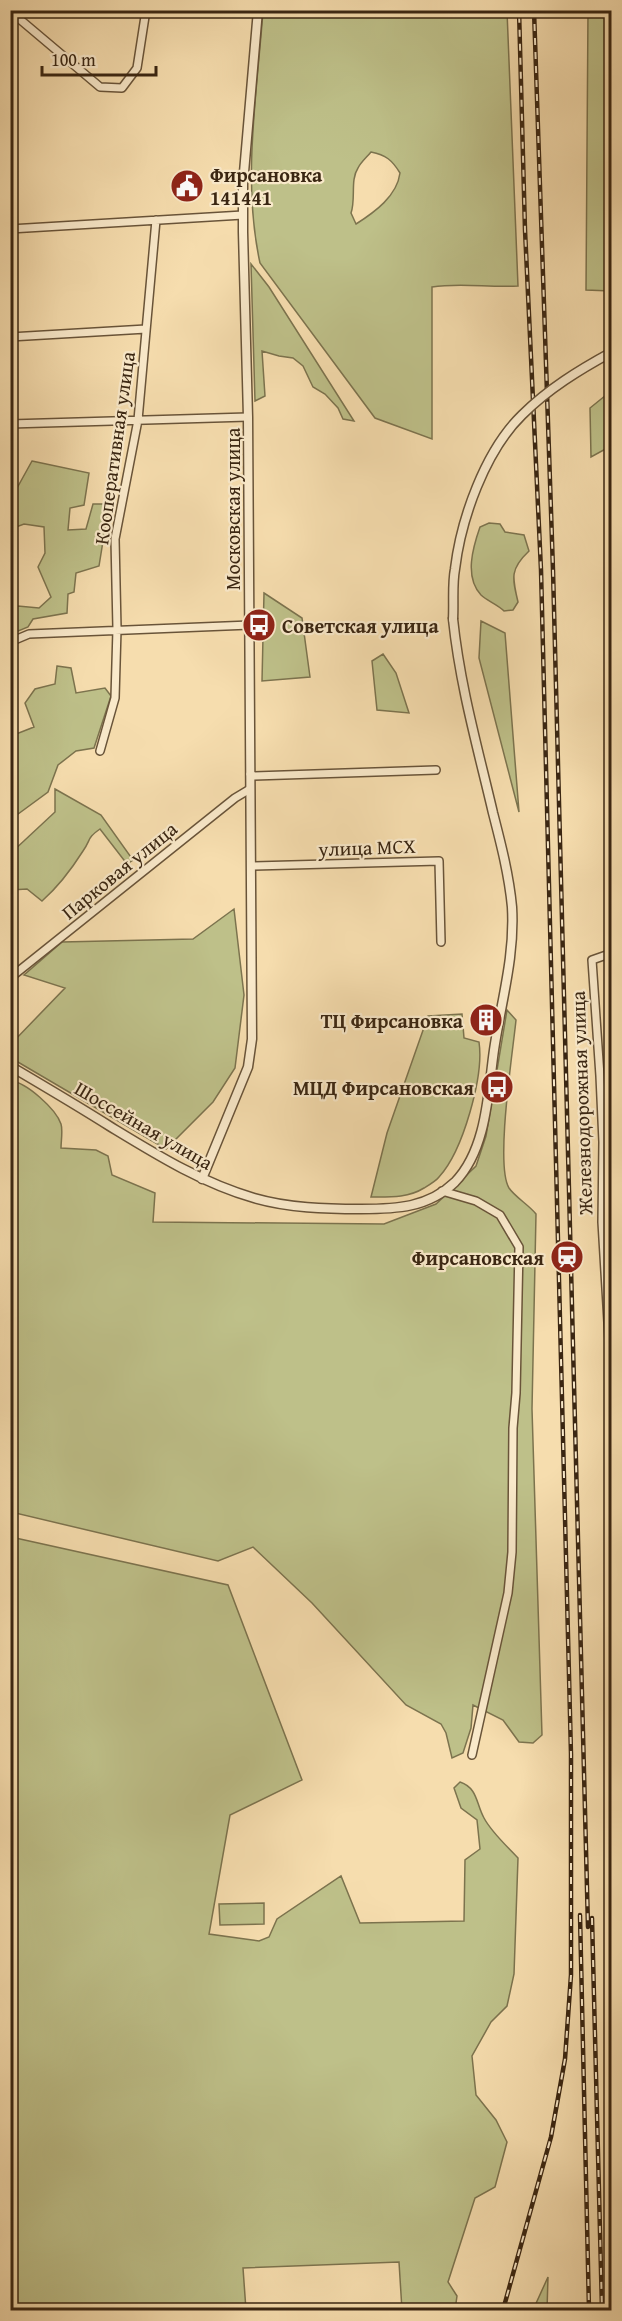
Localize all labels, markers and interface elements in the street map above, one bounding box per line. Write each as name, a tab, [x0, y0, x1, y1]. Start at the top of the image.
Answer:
scale bar	[42, 39, 156, 77]
text: 100 m	[51, 46, 96, 73]
place label: Фирсановка 141441	[210, 160, 323, 212]
public building icon: Фирсановка 141441	[169, 168, 205, 204]
street label: Кооперативная улица	[86, 349, 142, 546]
street label: Московская улица	[218, 427, 247, 590]
bus stop icon: Советская улица	[241, 607, 277, 643]
place label: Советская улица	[282, 611, 440, 640]
street label: Парковая улица	[55, 814, 184, 926]
street label: улица МСХ	[317, 831, 417, 863]
street label: Железнодорожная улица	[563, 990, 599, 1217]
building icon: ТЦ Фирсановка	[468, 1002, 504, 1038]
place label: ТЦ Фирсановка	[321, 1006, 464, 1035]
bus stop icon: МЦД Фирсановская	[479, 1069, 515, 1105]
place label: МЦД Фирсановская	[293, 1073, 474, 1102]
street label: Шоссейная улица	[69, 1074, 219, 1177]
station icon: Фирсановская	[549, 1239, 585, 1275]
place label: Фирсановская	[412, 1243, 544, 1272]

